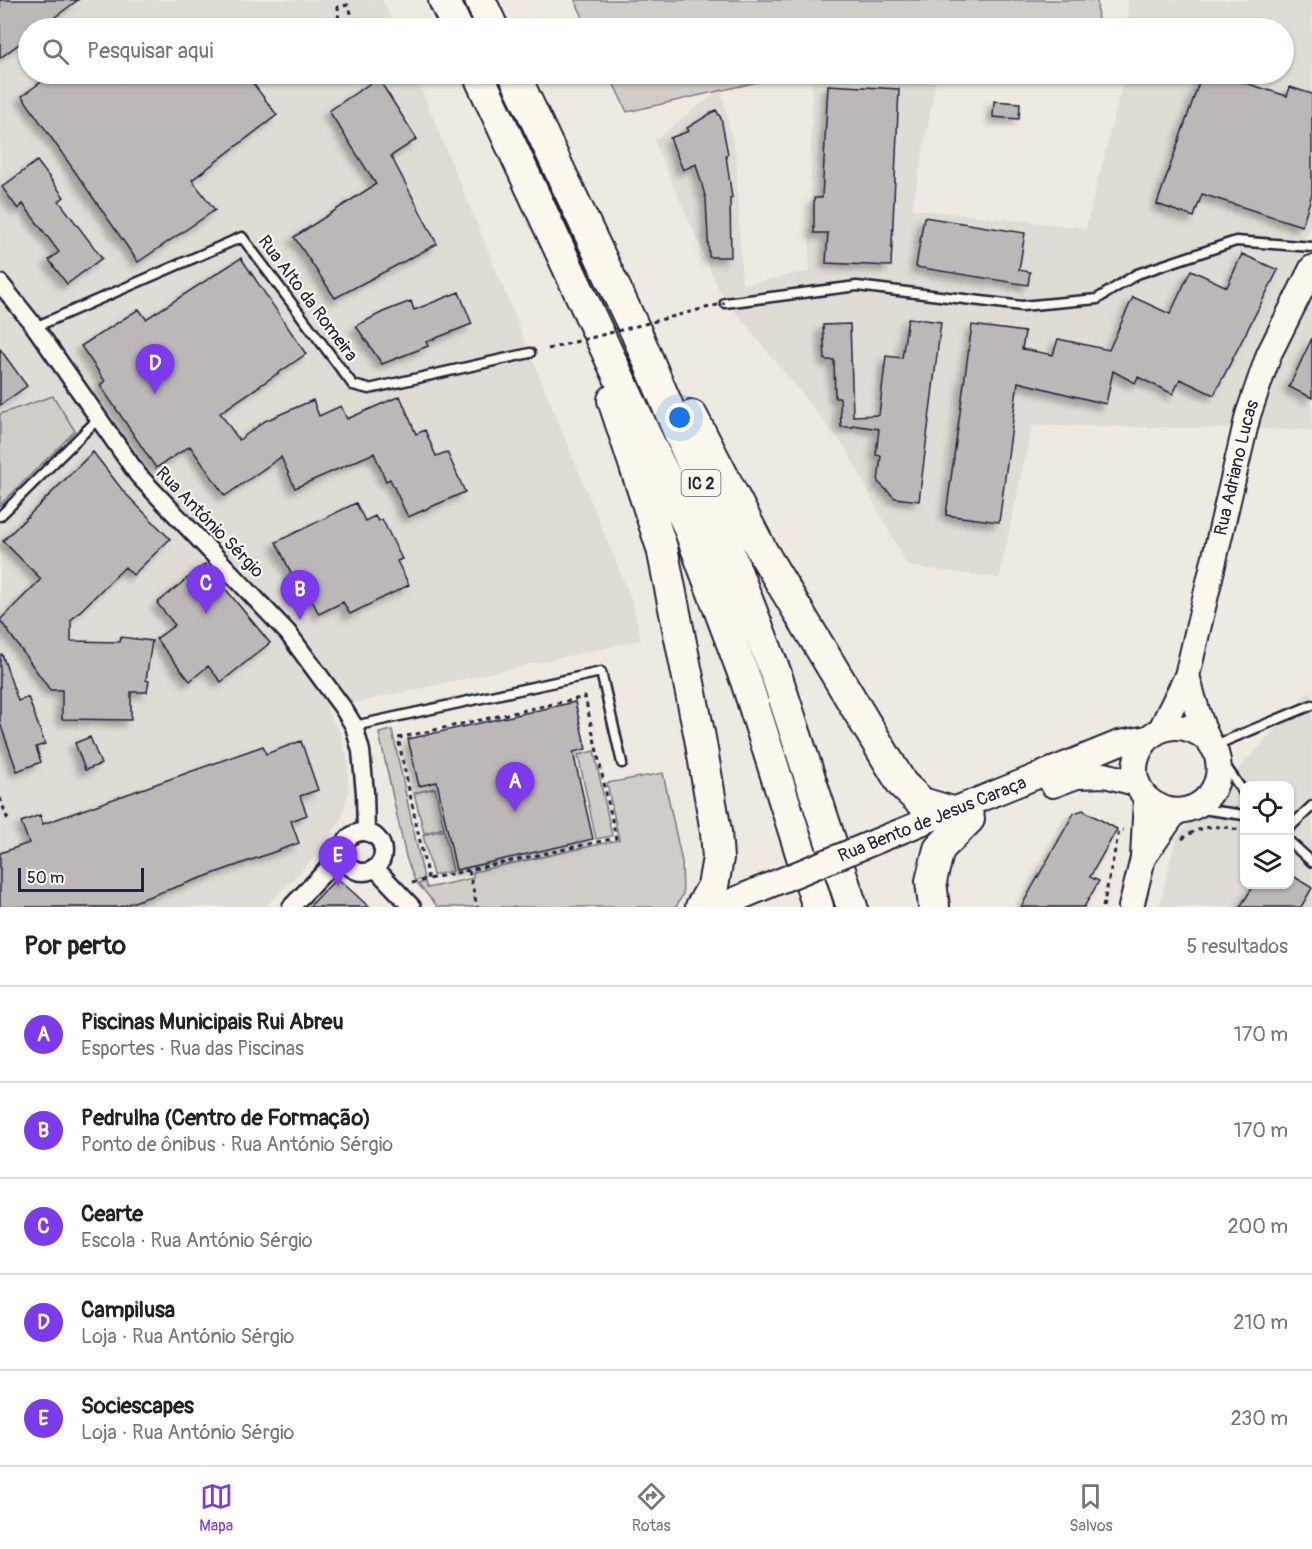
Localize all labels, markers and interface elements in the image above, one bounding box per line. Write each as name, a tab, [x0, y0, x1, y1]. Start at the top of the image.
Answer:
search box	[18, 18, 1294, 84]
icon: search	[39, 35, 72, 68]
text: Pesquisar aqui	[87, 37, 213, 65]
street label: Rua Alto da Romeira	[253, 231, 363, 366]
pin: D	[136, 344, 174, 394]
street label: Rua Adriano Lucas	[1209, 397, 1264, 538]
your location	[665, 403, 694, 432]
street label: Rua António Sérgio	[151, 462, 269, 583]
road number: IC 2	[682, 470, 720, 496]
pin: C	[186, 564, 226, 614]
pin: B	[280, 570, 320, 620]
pin: A	[496, 762, 534, 812]
street label: Rua Bento de Jesus Caraça	[835, 771, 1030, 868]
map controls	[1240, 781, 1294, 889]
button: locate	[1240, 781, 1294, 835]
button: layers	[1240, 835, 1294, 889]
pin: E	[318, 836, 358, 886]
scale bar	[18, 865, 144, 893]
text: 50 m	[27, 868, 64, 888]
text: Por perto	[24, 930, 126, 962]
text: 5 resultados	[1186, 934, 1288, 959]
text: Piscinas Municipais Rui Abreu	[81, 1008, 343, 1036]
text: A	[37, 1022, 50, 1047]
text: 170 m	[1234, 1022, 1288, 1047]
text: Esportes · Rua das Piscinas	[81, 1036, 304, 1061]
text: Pedrulha (Centro de Formação)	[81, 1104, 371, 1132]
text: B	[38, 1118, 49, 1143]
text: 170 m	[1234, 1118, 1288, 1143]
text: Ponto de ônibus · Rua António Sérgio	[81, 1132, 393, 1157]
text: Cearte	[81, 1200, 143, 1228]
text: C	[37, 1214, 50, 1239]
text: 200 m	[1227, 1214, 1288, 1239]
text: Escola · Rua António Sérgio	[81, 1228, 313, 1253]
text: Campilusa	[81, 1296, 175, 1324]
text: D	[37, 1310, 50, 1335]
text: 210 m	[1233, 1310, 1288, 1335]
text: Loja · Rua António Sérgio	[81, 1324, 294, 1349]
text: Sociescapes	[81, 1392, 194, 1420]
text: E	[38, 1406, 49, 1431]
text: 230 m	[1231, 1406, 1288, 1431]
text: Loja · Rua António Sérgio	[81, 1420, 294, 1445]
tab: Mapa	[199, 1480, 233, 1536]
tab: Rotas	[632, 1480, 671, 1536]
tab: Salvos	[1069, 1480, 1113, 1536]

